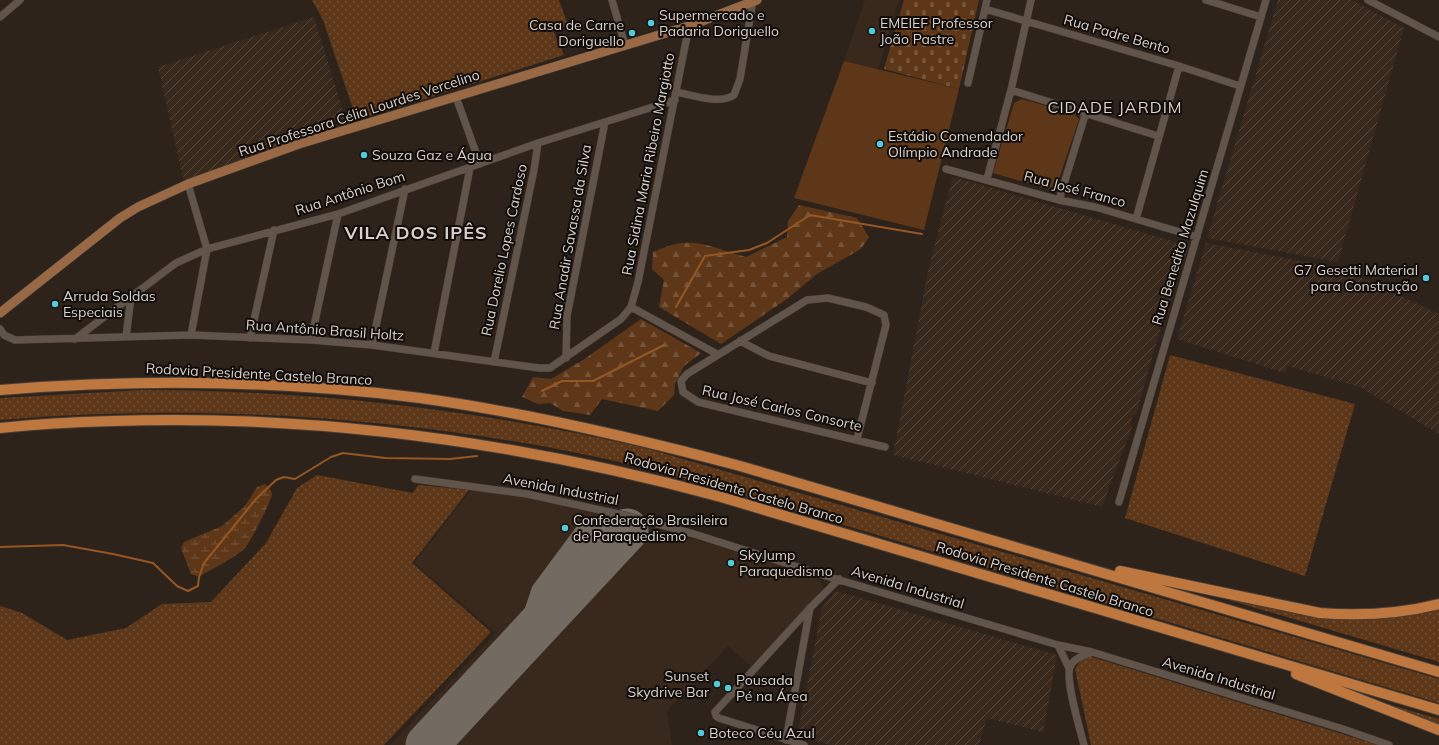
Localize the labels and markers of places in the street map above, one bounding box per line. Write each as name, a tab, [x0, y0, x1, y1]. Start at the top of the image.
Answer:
place label: Supermercado e Padaria Doriguello	[659, 6, 779, 40]
place label: EMEIEF Professor João Pastre	[880, 14, 994, 48]
place label: Casa de Carne Doriguello	[529, 16, 624, 50]
marker: Supermercado e Padaria Doriguello	[646, 18, 656, 28]
marker: EMEIEF Professor João Pastre	[867, 26, 877, 36]
marker: Casa de Carne Doriguello	[627, 28, 637, 38]
place label: Estádio Comendador Olímpio Andrade	[888, 127, 1024, 161]
marker: Estádio Comendador Olímpio Andrade	[875, 139, 885, 149]
place label: Souza Gaz e Água	[372, 146, 492, 164]
marker: Souza Gaz e Água	[359, 150, 369, 160]
place label: G7 Gesetti Material para Construção	[1294, 261, 1418, 295]
marker: G7 Gesetti Material para Construção	[1421, 273, 1431, 283]
place label: Arruda Soldas Especiais	[63, 287, 156, 321]
marker: Arruda Soldas Especiais	[50, 299, 60, 309]
place label: Confederação Brasileira de Paraquedismo	[573, 511, 728, 545]
marker: Confederação Brasileira de Paraquedismo	[560, 523, 570, 533]
place label: SkyJump Paraquedismo	[739, 546, 833, 580]
marker: SkyJump Paraquedismo	[726, 558, 736, 568]
place label: Sunset Skydrive Bar	[628, 667, 710, 701]
place label: Pousada Pé na Área	[736, 671, 808, 705]
marker: Sunset Skydrive Bar	[712, 679, 722, 689]
marker: Pousada Pé na Área	[723, 683, 733, 693]
place label: Boteco Céu Azul	[709, 724, 815, 742]
marker: Boteco Céu Azul	[696, 728, 706, 738]

